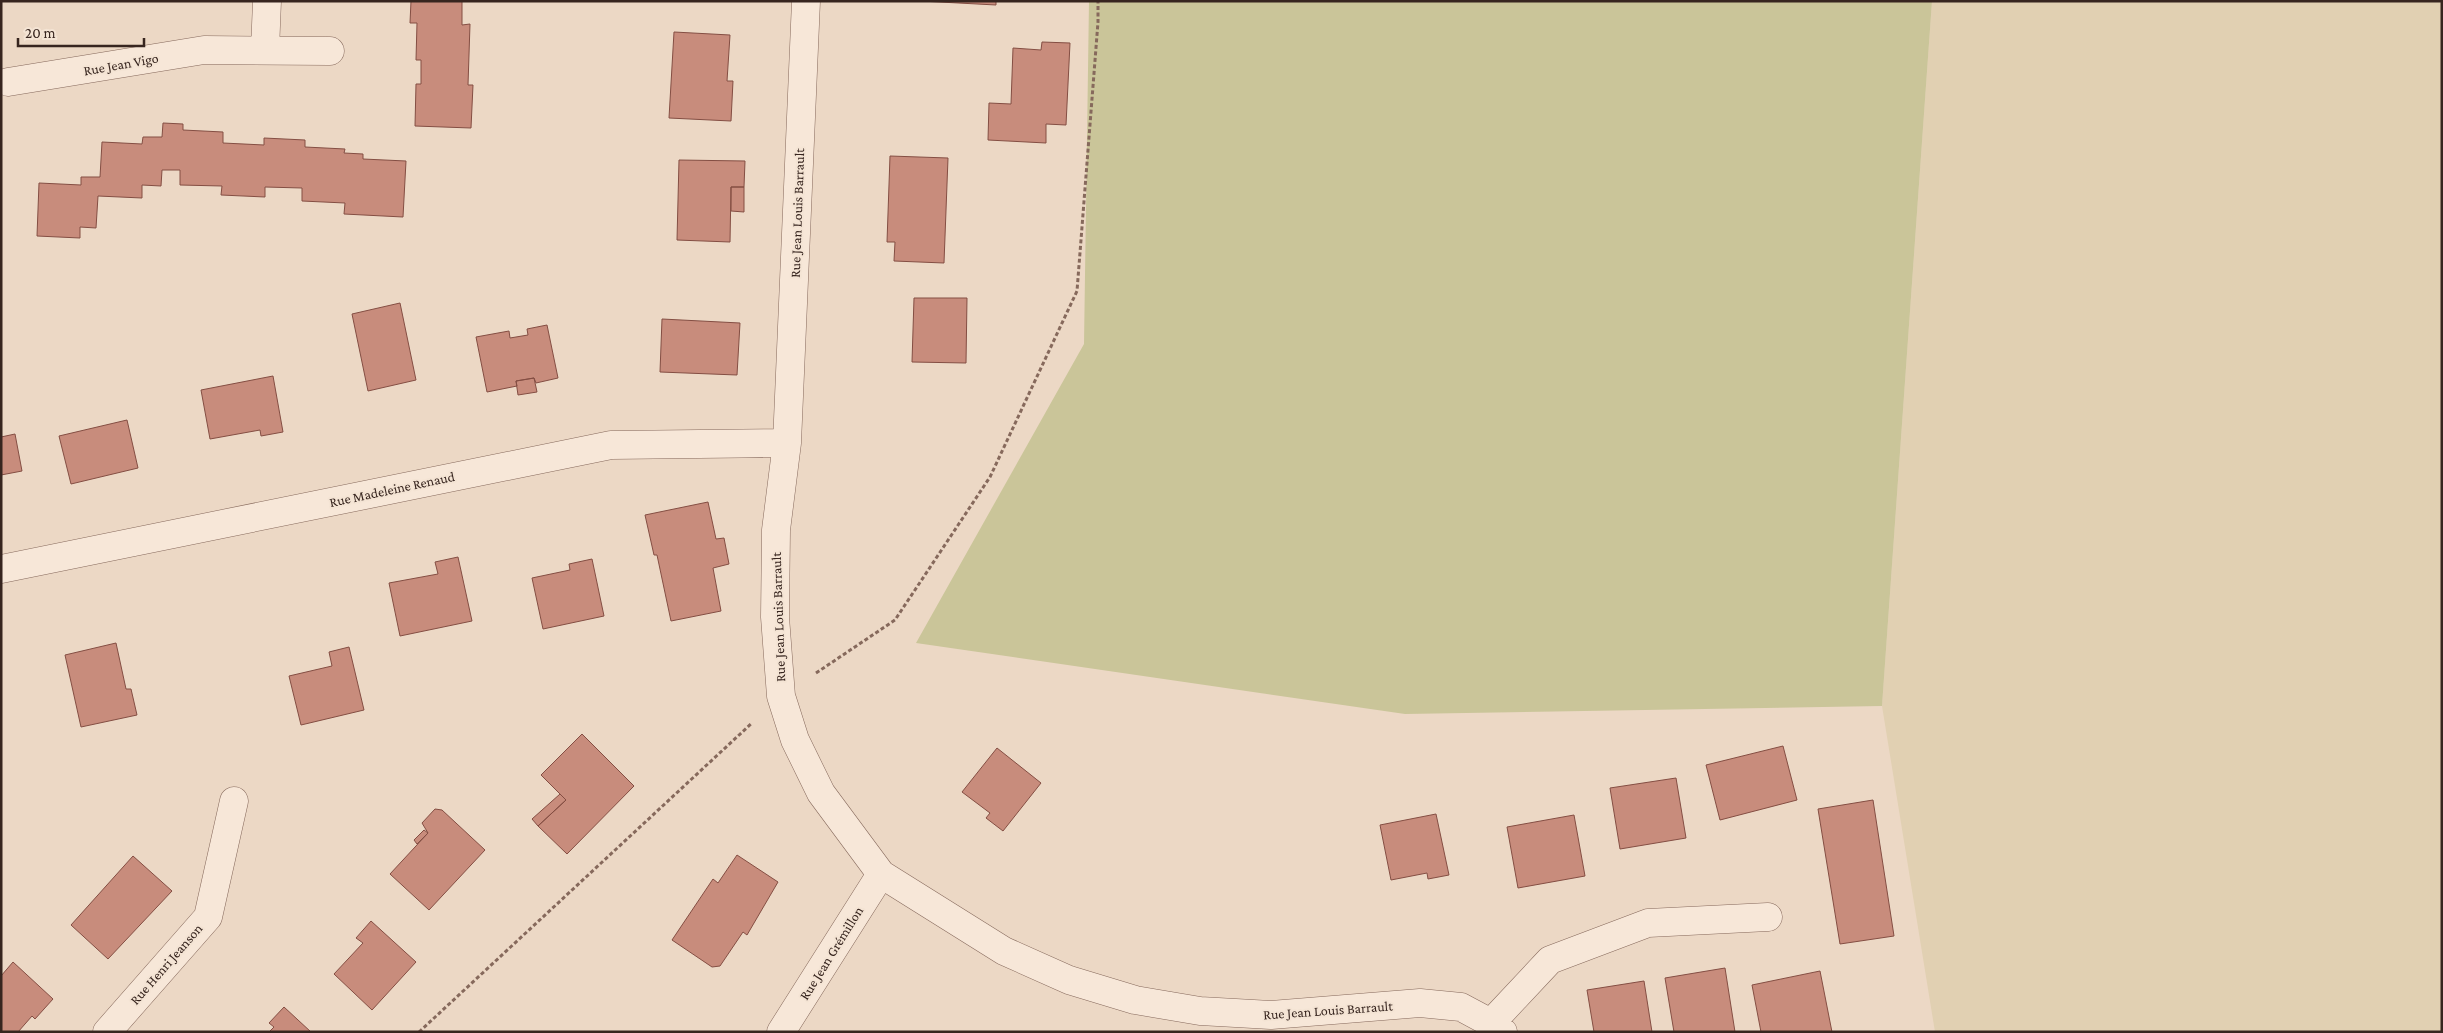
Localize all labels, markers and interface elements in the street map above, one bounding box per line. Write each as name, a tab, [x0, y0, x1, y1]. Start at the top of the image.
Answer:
scale bar	[18, 15, 144, 47]
text: 20 m	[25, 25, 56, 41]
street label: Rue Jean Vigo	[82, 50, 160, 78]
street label: Rue Jean Louis Barrault	[787, 147, 807, 278]
street label: Rue Madeleine Renaud	[328, 468, 457, 510]
street label: Rue Jean Louis Barrault	[768, 551, 788, 682]
street label: Rue Jean Grémillon	[796, 903, 866, 1003]
street label: Rue Henri Jeanson	[126, 920, 206, 1008]
street label: Rue Jean Louis Barrault	[1263, 997, 1394, 1023]

